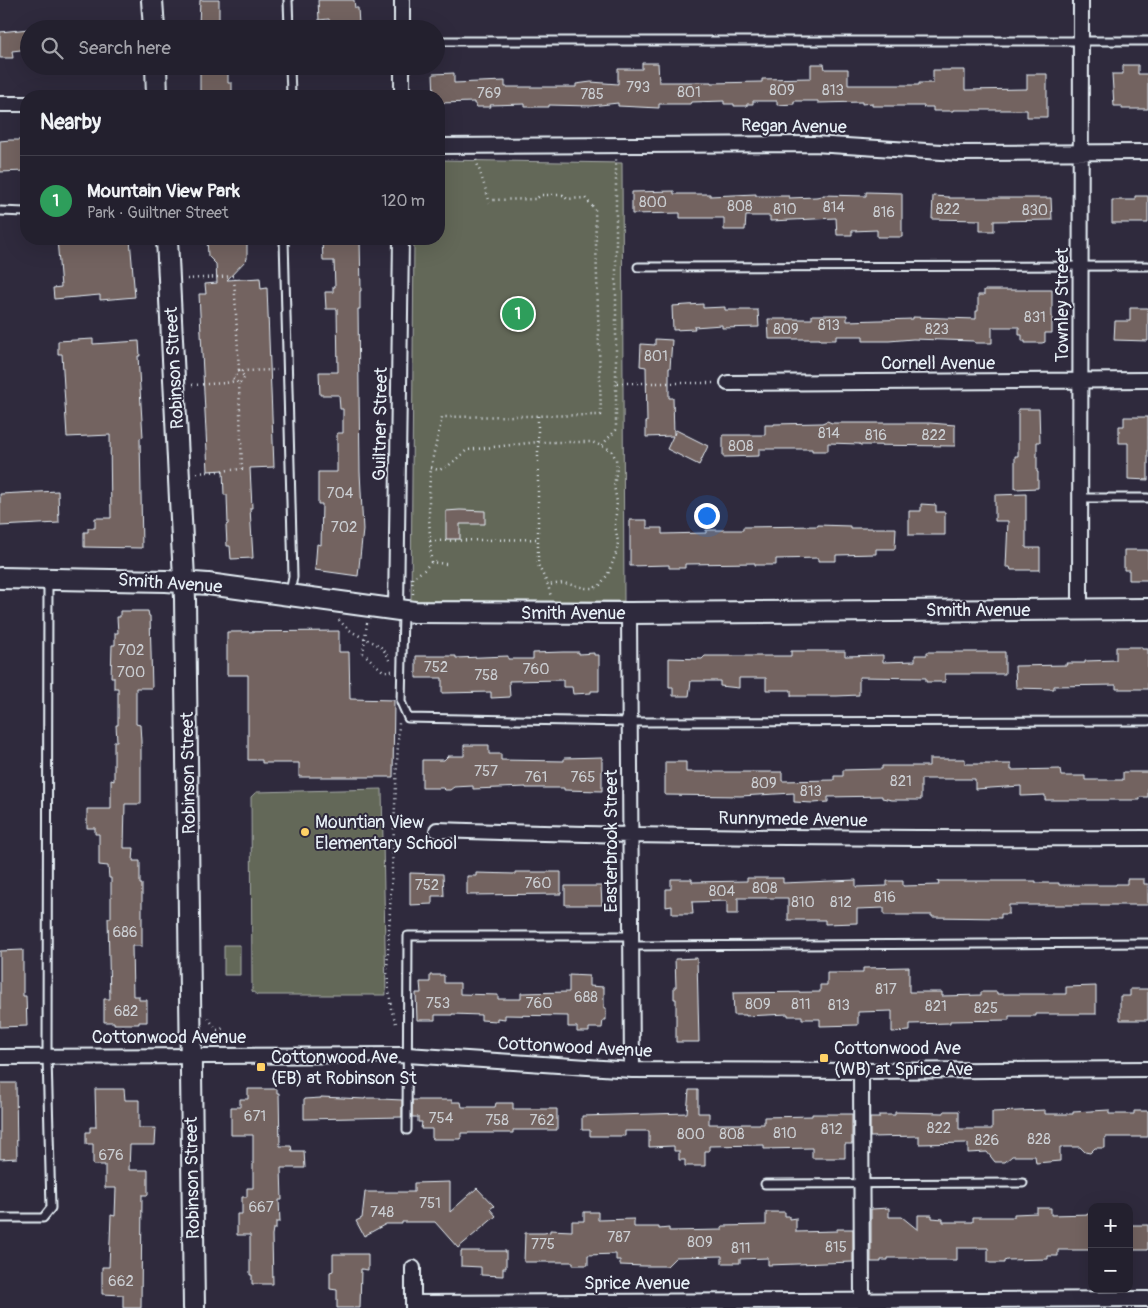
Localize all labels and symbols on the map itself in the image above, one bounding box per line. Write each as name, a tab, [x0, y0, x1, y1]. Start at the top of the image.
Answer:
house number: 793	[626, 78, 650, 97]
house number: 809	[769, 81, 795, 100]
house number: 813	[822, 81, 844, 100]
house number: 801	[677, 83, 701, 102]
house number: 769	[477, 84, 501, 103]
house number: 785	[580, 85, 604, 104]
street label: Regan Avenue	[741, 114, 847, 139]
house number: 800	[639, 193, 667, 212]
house number: 808	[727, 197, 753, 216]
house number: 814	[823, 198, 845, 217]
house number: 810	[773, 200, 797, 219]
house number: 822	[936, 200, 960, 219]
house number: 830	[1022, 201, 1048, 220]
house number: 816	[873, 203, 895, 222]
street label: Townley Street	[1051, 247, 1074, 362]
pin: 1	[502, 295, 534, 333]
street label: Robinson Street	[160, 306, 189, 430]
house number: 831	[1024, 308, 1046, 327]
house number: 813	[818, 316, 840, 335]
house number: 809	[773, 320, 799, 339]
house number: 823	[925, 320, 949, 339]
house number: 801	[644, 347, 668, 366]
street label: Cornell Avenue	[881, 352, 995, 375]
street label: Guiltner Street	[368, 366, 393, 481]
house number: 814	[818, 424, 840, 443]
house number: 816	[865, 426, 887, 445]
house number: 822	[922, 426, 946, 445]
house number: 808	[728, 437, 754, 456]
house number: 704	[327, 484, 354, 503]
your location	[694, 503, 720, 529]
house number: 702	[331, 518, 357, 537]
street label: Smith Avenue	[117, 568, 223, 599]
street label: Smith Avenue	[926, 599, 1030, 622]
street label: Smith Avenue	[521, 602, 625, 625]
house number: 702	[118, 641, 144, 660]
house number: 752	[424, 658, 448, 677]
house number: 760	[523, 660, 549, 679]
house number: 700	[117, 663, 145, 682]
house number: 758	[474, 666, 498, 685]
street label: Robinson Street	[176, 711, 201, 834]
house number: 757	[474, 762, 498, 781]
house number: 761	[525, 768, 547, 787]
house number: 765	[571, 768, 595, 787]
street label: Easterbrook Street	[600, 769, 623, 912]
house number: 821	[890, 772, 912, 791]
house number: 809	[751, 774, 777, 793]
house number: 813	[800, 782, 822, 801]
street label: Runnymede Avenue	[718, 807, 868, 832]
place label: Mountian View Elementary School	[315, 811, 457, 855]
marker: Mountian View Elementary School	[299, 826, 311, 838]
house number: 760	[525, 874, 551, 893]
house number: 752	[415, 876, 439, 895]
house number: 808	[752, 879, 778, 898]
house number: 804	[709, 882, 736, 901]
house number: 816	[874, 888, 896, 907]
house number: 810	[791, 893, 815, 912]
house number: 812	[830, 893, 852, 912]
house number: 686	[112, 923, 138, 942]
house number: 817	[875, 980, 897, 999]
house number: 688	[574, 988, 598, 1007]
house number: 753	[426, 994, 450, 1013]
house number: 760	[526, 994, 552, 1013]
house number: 809	[745, 995, 771, 1014]
house number: 811	[791, 995, 811, 1014]
house number: 813	[828, 996, 850, 1015]
house number: 821	[925, 997, 947, 1016]
house number: 825	[974, 999, 998, 1018]
house number: 682	[114, 1002, 138, 1021]
street label: Cottonwood Avenue	[92, 1026, 246, 1049]
street label: Cottonwood Avenue	[497, 1032, 653, 1063]
place label: Cottonwood Ave (WB) at Sprice Ave	[834, 1037, 973, 1081]
place label: Cottonwood Ave (EB) at Robinson St	[271, 1046, 417, 1090]
marker: Cottonwood Ave (WB) at Sprice Ave	[818, 1052, 830, 1064]
marker: Cottonwood Ave (EB) at Robinson St	[255, 1061, 267, 1073]
house number: 671	[244, 1107, 266, 1126]
house number: 754	[429, 1109, 454, 1128]
house number: 758	[485, 1111, 509, 1130]
house number: 762	[529, 1111, 555, 1130]
street label: Robinson Street	[180, 1116, 205, 1239]
house number: 822	[927, 1119, 951, 1138]
house number: 812	[821, 1120, 843, 1139]
house number: 810	[773, 1124, 797, 1143]
house number: 800	[677, 1125, 705, 1144]
house number: 808	[719, 1125, 745, 1144]
house number: 828	[1027, 1130, 1051, 1149]
house number: 826	[975, 1131, 999, 1150]
house number: 676	[98, 1146, 124, 1165]
house number: 751	[419, 1194, 441, 1213]
house number: 667	[248, 1198, 274, 1217]
house number: 748	[370, 1203, 395, 1222]
house number: 787	[607, 1228, 631, 1247]
house number: 809	[687, 1233, 713, 1252]
house number: 775	[531, 1235, 555, 1254]
house number: 815	[825, 1238, 847, 1257]
house number: 811	[731, 1239, 751, 1258]
house number: 662	[108, 1272, 134, 1291]
street label: Sprice Avenue	[584, 1272, 690, 1295]

